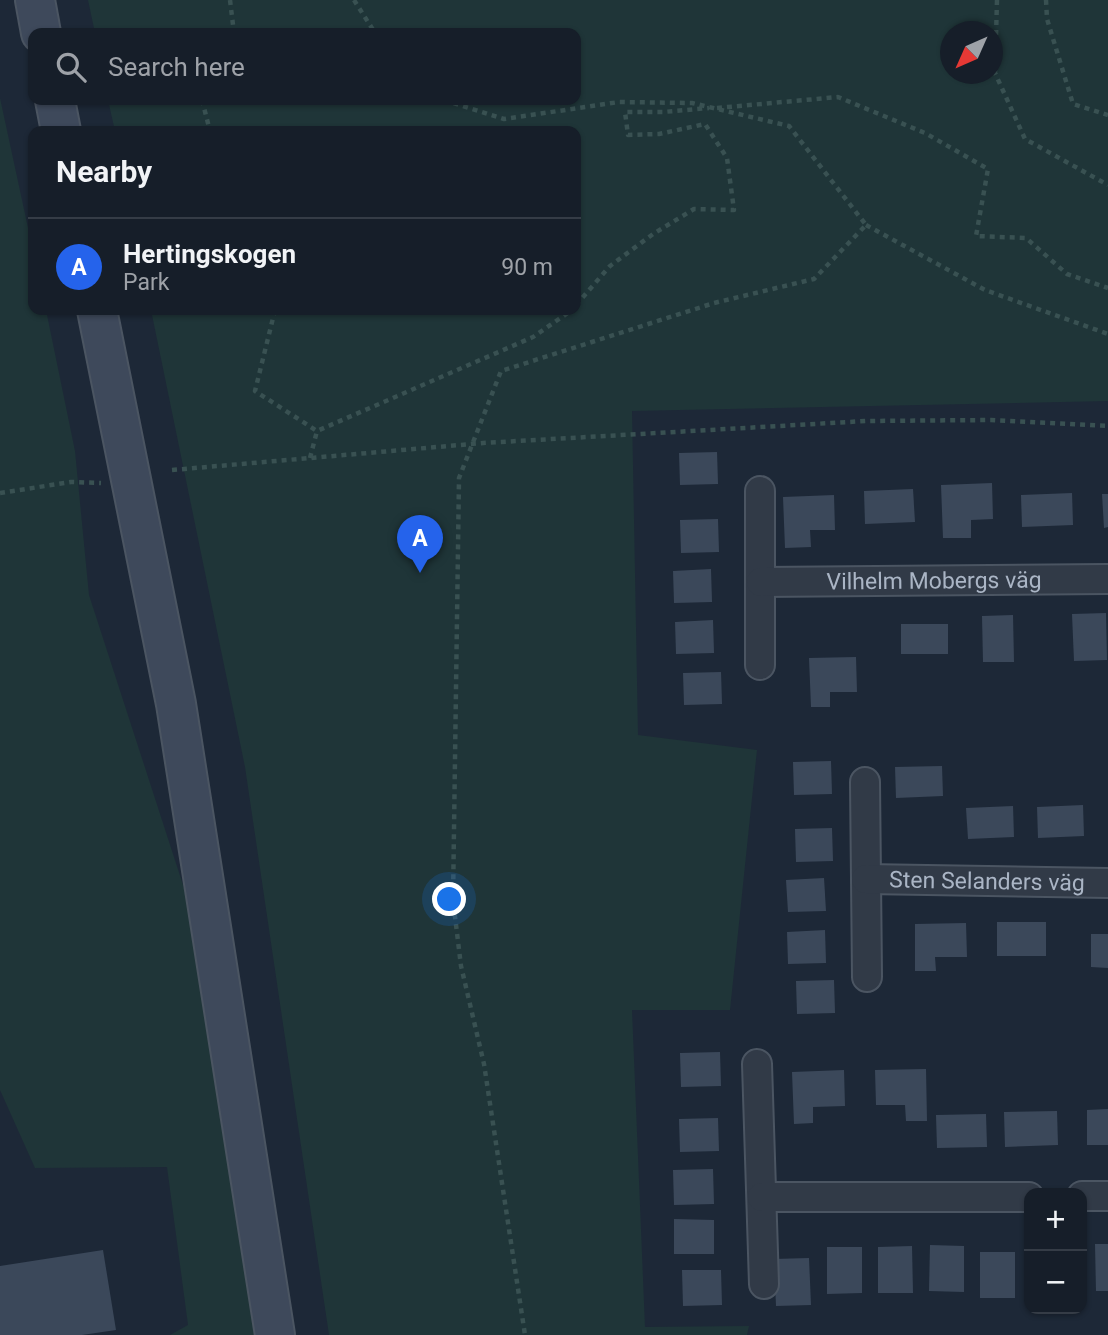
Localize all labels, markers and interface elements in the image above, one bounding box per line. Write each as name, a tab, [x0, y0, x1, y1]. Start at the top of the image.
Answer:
north arrow	[940, 21, 1003, 84]
search box	[28, 28, 581, 105]
icon: search	[52, 48, 90, 86]
text: Search here	[108, 52, 245, 82]
text: Nearby	[56, 154, 152, 189]
text: Hertingskogen	[123, 239, 296, 269]
text: A	[71, 254, 87, 281]
text: 90 m	[501, 254, 553, 281]
text: Park	[123, 269, 169, 296]
pin: A	[397, 515, 443, 573]
street label: Vilhelm Mobergs väg	[826, 567, 1042, 595]
street label: Sten Selanders väg	[889, 866, 1085, 897]
your location	[432, 882, 466, 916]
map controls	[1024, 1188, 1087, 1314]
button: +	[1024, 1188, 1087, 1251]
button: −	[1024, 1251, 1087, 1314]

